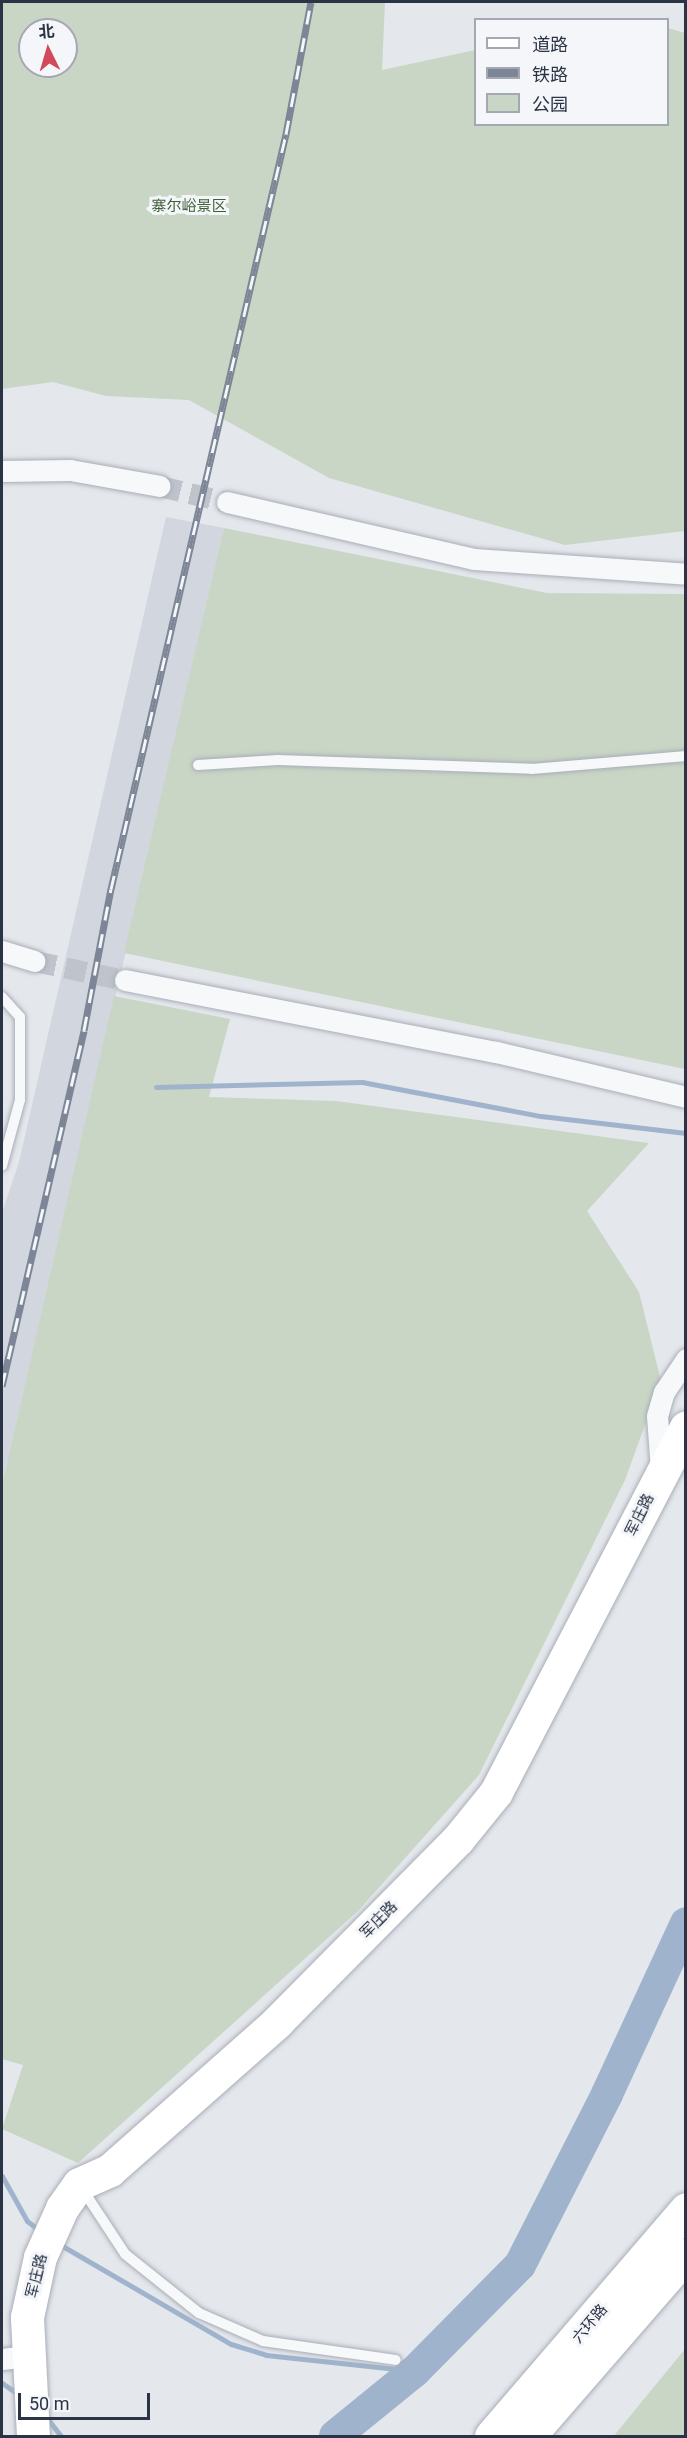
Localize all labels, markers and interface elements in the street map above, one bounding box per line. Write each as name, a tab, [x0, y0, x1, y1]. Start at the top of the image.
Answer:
north arrow	[18, 18, 78, 78]
legend	[474, 18, 669, 126]
text: 北	[38, 21, 55, 42]
text: 道路	[532, 34, 568, 55]
text: 铁路	[532, 64, 568, 85]
text: 公园	[532, 94, 568, 115]
park label: 寨尔峪景区	[152, 198, 226, 216]
street label: 军庄路	[622, 1491, 658, 1539]
street label: 军庄路	[357, 1898, 401, 1942]
street label: 军庄路	[23, 2252, 51, 2300]
street label: 六环路	[569, 2301, 611, 2347]
scale bar	[21, 2381, 153, 2419]
text: 50 m	[29, 2393, 69, 2414]

